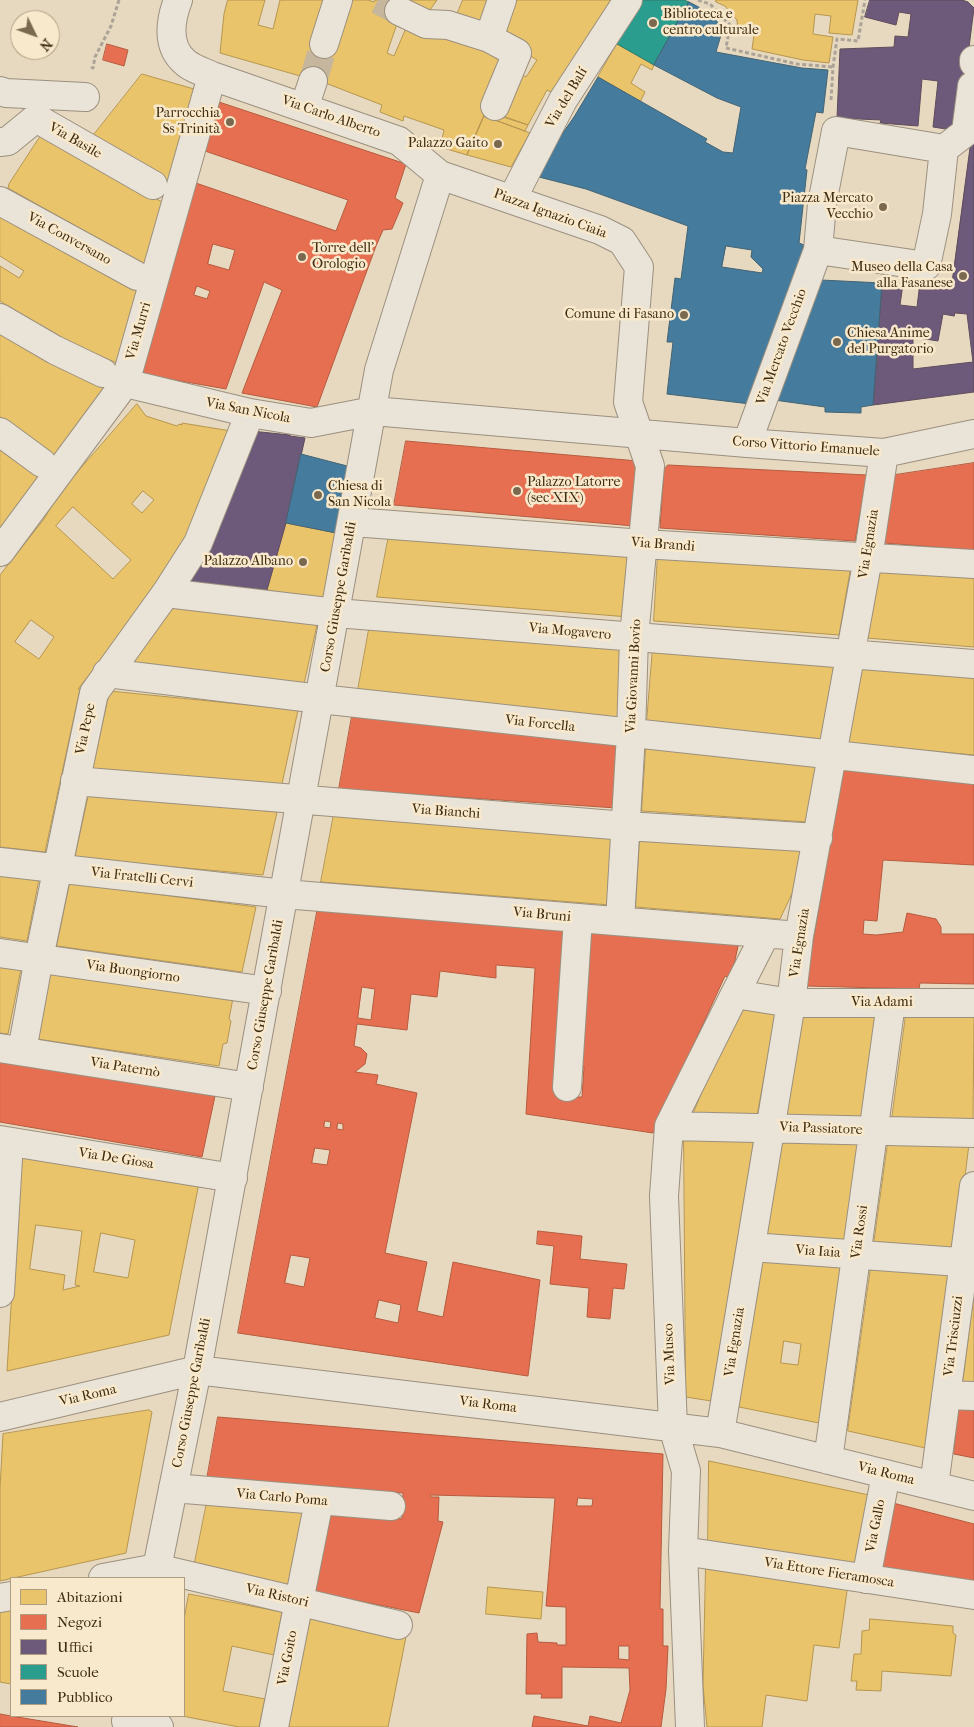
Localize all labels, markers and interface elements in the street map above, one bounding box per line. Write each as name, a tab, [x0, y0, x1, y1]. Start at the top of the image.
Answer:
place label: Biblioteca e centro culturale	[663, 7, 759, 40]
north arrow	[10, 10, 60, 60]
marker: Biblioteca e centro culturale	[647, 17, 659, 29]
text: N	[36, 35, 56, 54]
street label: Via del Balí	[542, 65, 592, 131]
street label: Via Carlo Alberto	[279, 92, 383, 142]
place label: Parrocchia Ss Trinità	[156, 106, 220, 138]
marker: Parrocchia Ss Trinità	[224, 116, 236, 128]
street label: Via Basile	[46, 119, 104, 163]
place label: Palazzo Gaito	[408, 136, 488, 152]
marker: Palazzo Gaito	[492, 138, 504, 150]
street label: Piazza Ignazio Ciaia	[491, 186, 609, 242]
place label: Piazza Mercato Vecchio	[782, 191, 873, 223]
marker: Piazza Mercato Vecchio	[877, 201, 889, 213]
street label: Via Conversano	[24, 209, 114, 269]
place label: Torre dell' Orologio	[312, 241, 374, 274]
marker: Torre dell' Orologio	[296, 251, 308, 263]
place label: Museo della Casa alla Fasanese	[851, 260, 953, 292]
marker: Museo della Casa alla Fasanese	[957, 270, 969, 282]
street label: Via Mercato Vecchio	[753, 287, 811, 407]
street label: Via Murri	[123, 300, 155, 362]
place label: Comune di Fasano	[565, 307, 674, 323]
marker: Comune di Fasano	[678, 309, 690, 321]
place label: Chiesa Anime del Purgatorio	[847, 326, 934, 358]
marker: Chiesa Anime del Purgatorio	[831, 336, 843, 348]
street label: Via San Nicola	[204, 395, 292, 427]
street label: Corso Vittorio Emanuele	[732, 433, 880, 461]
place label: Palazzo Latorre (sec XIX)	[527, 475, 620, 508]
place label: Chiesa di San Nicola	[328, 479, 391, 512]
marker: Palazzo Latorre (sec XIX)	[511, 485, 523, 497]
marker: Chiesa di San Nicola	[312, 489, 324, 501]
street label: Via Egnazia	[855, 508, 883, 580]
street label: Corso Giuseppe Garibaldi	[317, 520, 361, 674]
street label: Via Brandi	[630, 534, 696, 556]
place label: Palazzo Albano	[204, 554, 293, 570]
marker: Palazzo Albano	[297, 556, 309, 568]
street label: Via Giovanni Bovio	[623, 618, 645, 734]
street label: Via Mogavero	[528, 620, 612, 644]
street label: Via Pepe	[72, 702, 100, 756]
street label: Via Forcella	[504, 712, 576, 736]
street label: Via Bianchi	[411, 801, 481, 823]
street label: Via Fratelli Cervi	[90, 864, 194, 892]
street label: Via Bruni	[512, 904, 572, 926]
street label: Via Egnazia	[786, 907, 814, 979]
street label: Corso Giuseppe Garibaldi	[244, 918, 288, 1072]
street label: Via Buongiorno	[85, 957, 181, 987]
street label: Via Adami	[851, 995, 913, 1011]
street label: Via Paternò	[89, 1054, 161, 1082]
street label: Via Passiatore	[779, 1119, 863, 1139]
street label: Via De Giosa	[77, 1145, 155, 1173]
street label: Via Rossi	[848, 1204, 872, 1260]
street label: Via Iaia	[795, 1242, 841, 1262]
street label: Via Trisciuzzi	[941, 1295, 967, 1377]
street label: Via Egnazia	[721, 1306, 749, 1378]
street label: Corso Giuseppe Garibaldi	[169, 1317, 215, 1469]
street label: Via Musco	[661, 1323, 679, 1385]
street label: Via Roma	[58, 1381, 118, 1411]
street label: Via Roma	[458, 1393, 518, 1417]
street label: Via Roma	[856, 1459, 916, 1489]
street label: Via Carlo Poma	[236, 1486, 328, 1510]
street label: Via Gallo	[863, 1498, 889, 1554]
street label: Via Ettore Fieramosca	[763, 1554, 895, 1592]
legend	[10, 1577, 185, 1717]
street label: Via Ristori	[244, 1581, 310, 1611]
text: Abitazioni	[57, 1588, 123, 1606]
text: Negozi	[57, 1613, 102, 1631]
street label: Via Goito	[274, 1629, 302, 1687]
text: Uffici	[57, 1638, 93, 1656]
text: Scuole	[57, 1663, 99, 1681]
text: Pubblico	[57, 1688, 113, 1706]

